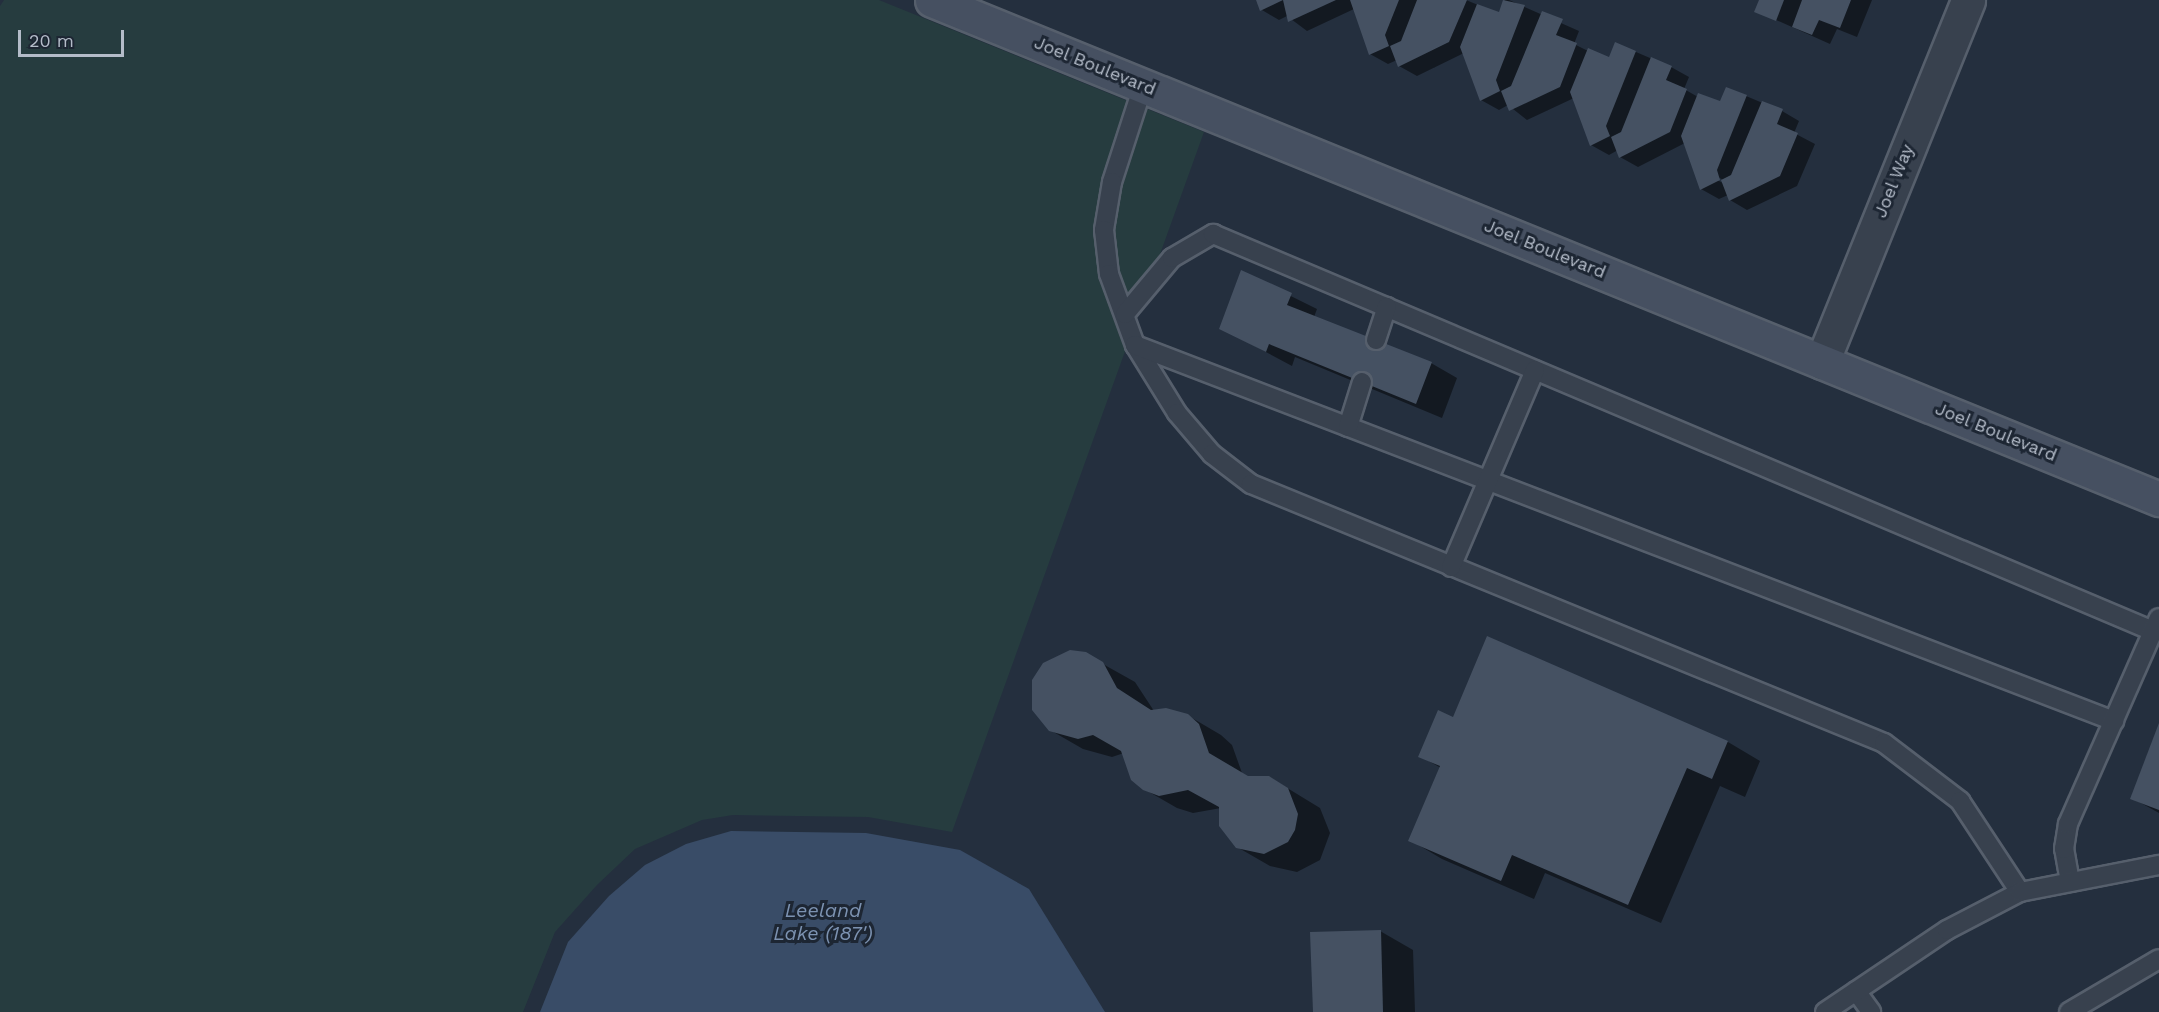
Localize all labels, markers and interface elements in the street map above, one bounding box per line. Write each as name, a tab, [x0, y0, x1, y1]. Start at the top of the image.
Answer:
scale bar	[21, 18, 128, 56]
text: 20 m	[29, 30, 74, 51]
street label: Joel Boulevard	[1031, 32, 1159, 100]
street label: Joel Way	[1869, 141, 1919, 221]
street label: Joel Boulevard	[1481, 215, 1609, 283]
street label: Joel Boulevard	[1932, 398, 2060, 466]
water label: Leeland Lake (187')	[773, 898, 873, 945]

